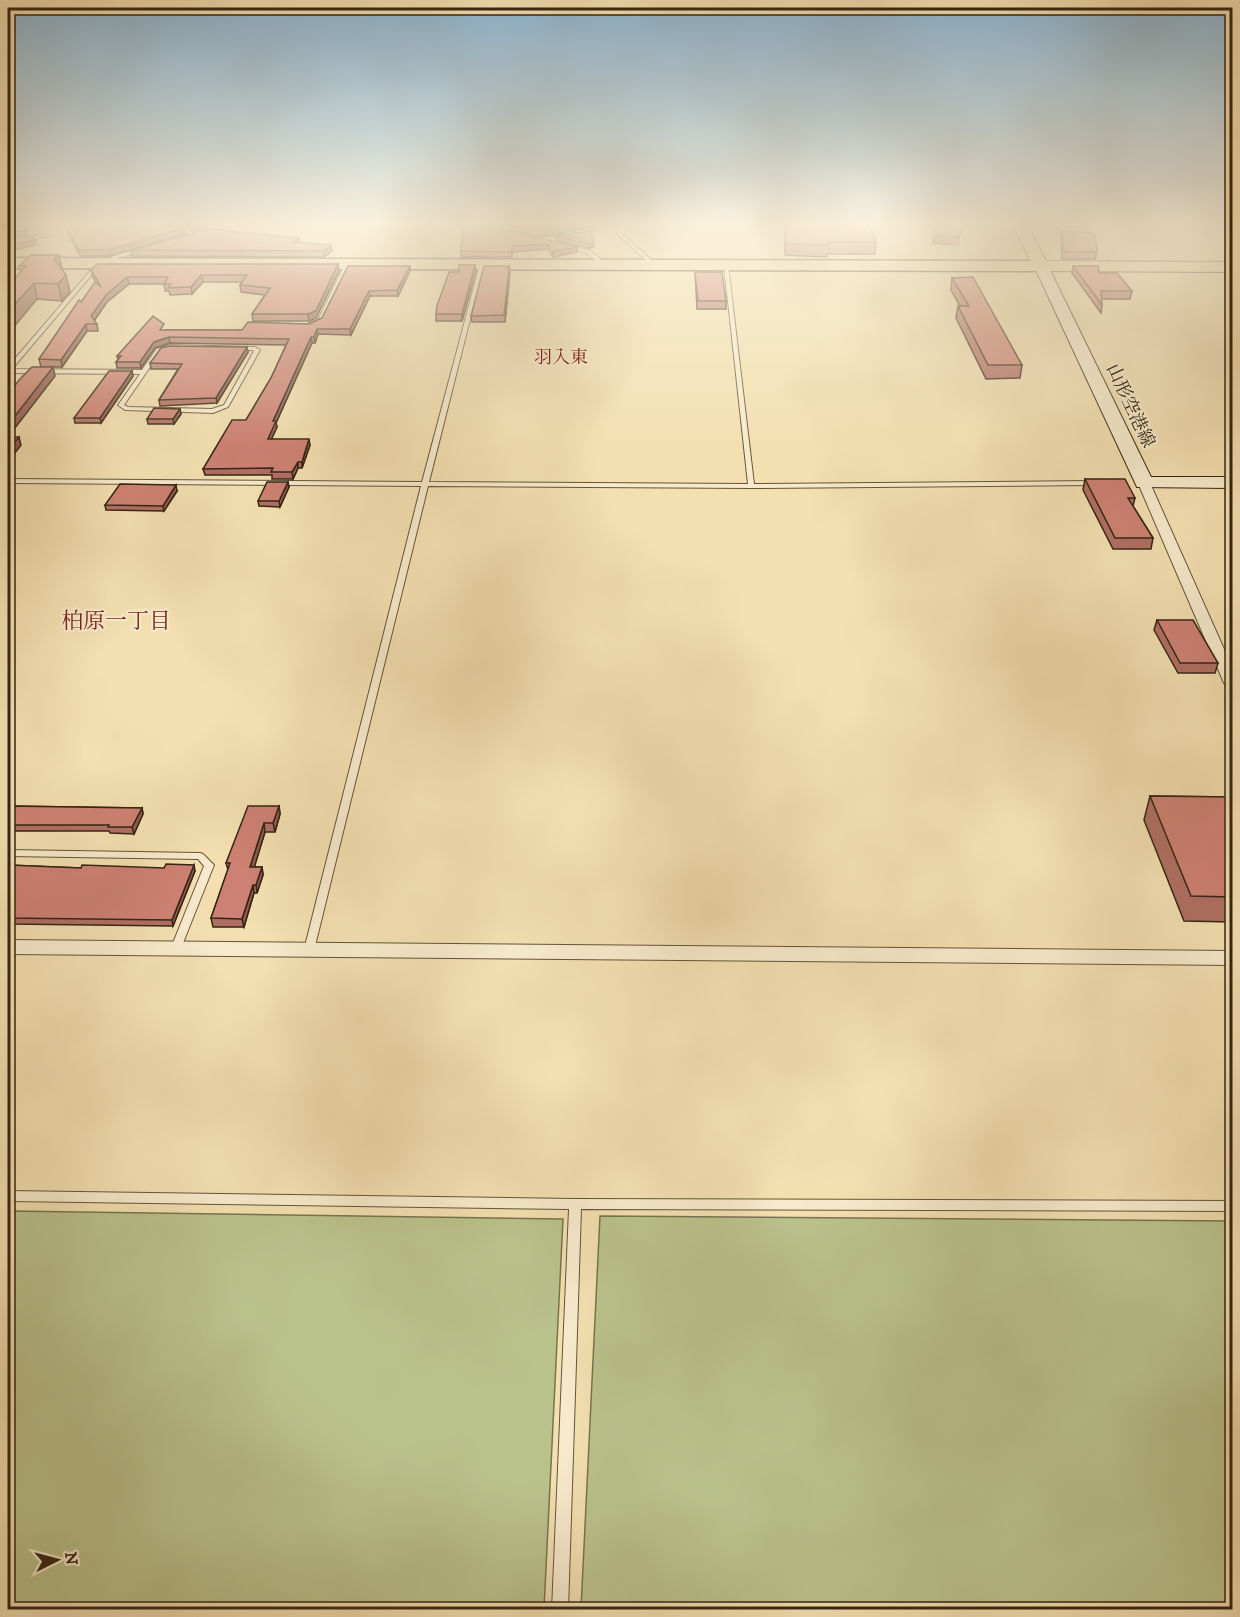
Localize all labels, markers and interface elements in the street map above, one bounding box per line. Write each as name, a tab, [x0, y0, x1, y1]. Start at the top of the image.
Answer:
district label: 羽入東	[534, 347, 588, 369]
street label: 山形空港線	[1101, 361, 1159, 451]
district label: 柏原一丁目	[61, 608, 171, 635]
north arrow	[27, 1530, 87, 1590]
text: N	[60, 1551, 82, 1566]

